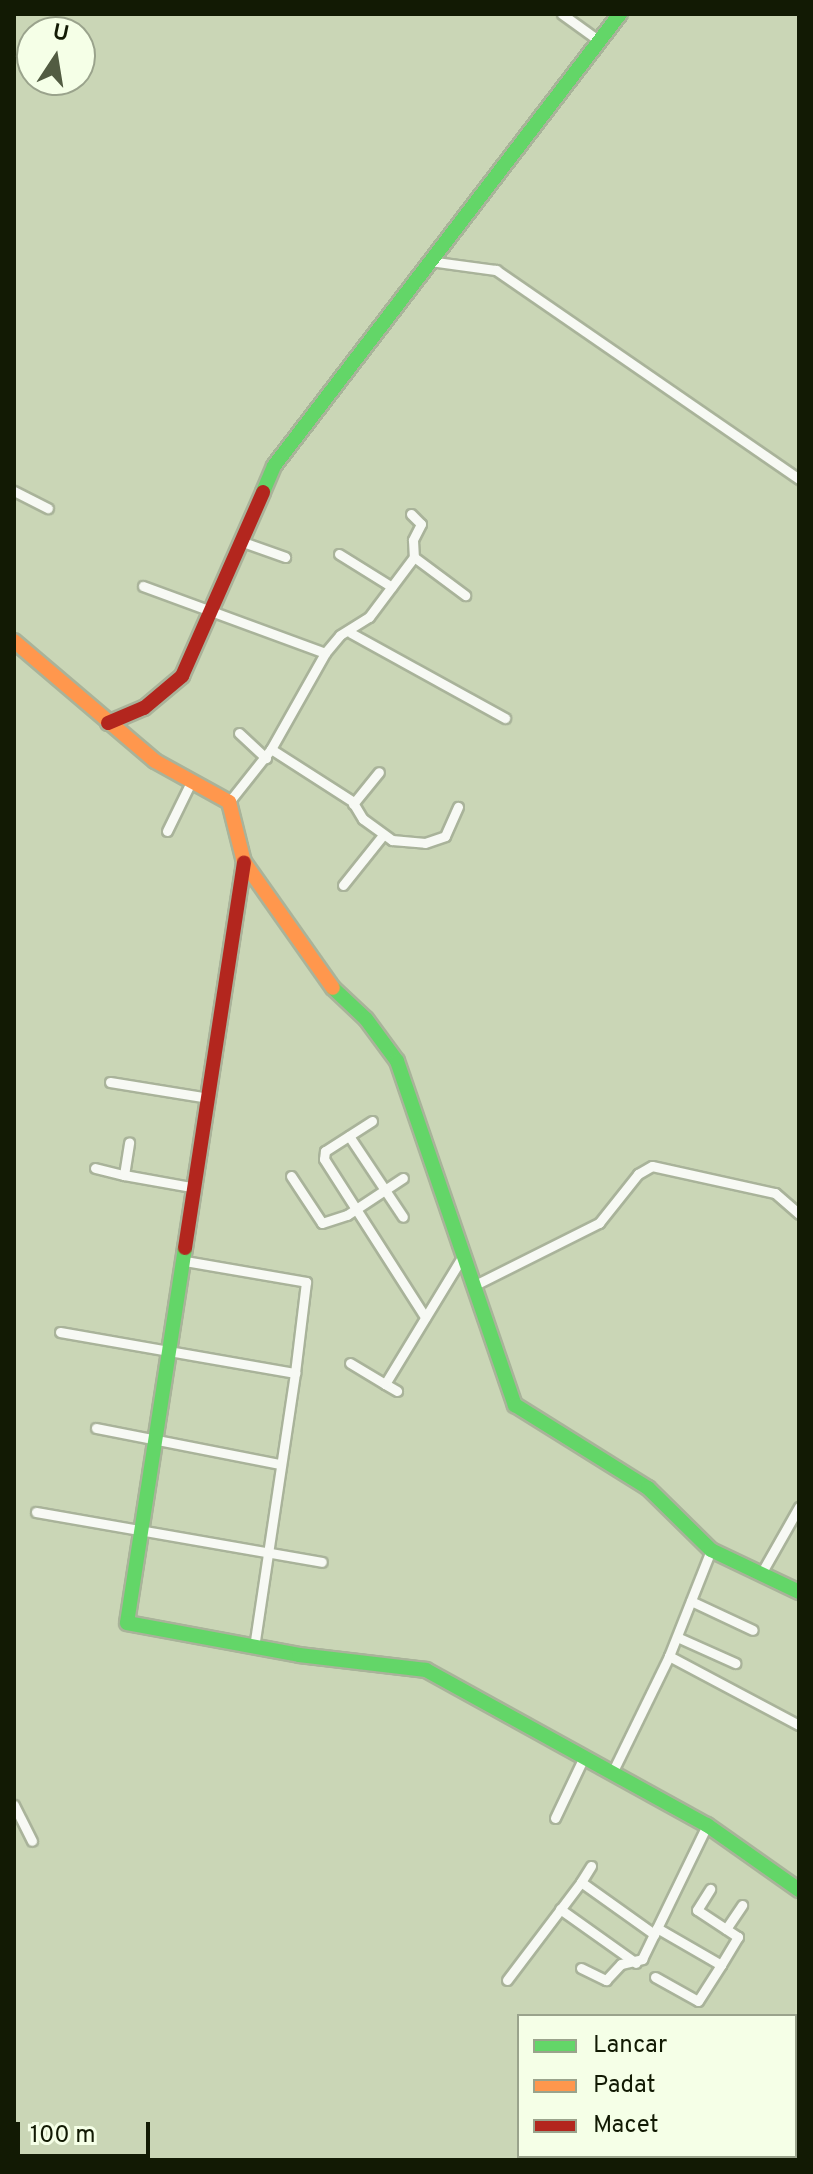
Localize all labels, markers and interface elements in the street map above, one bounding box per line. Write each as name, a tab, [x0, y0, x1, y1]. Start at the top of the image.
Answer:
north arrow	[16, 16, 96, 96]
text: U	[50, 19, 71, 49]
legend	[517, 2014, 797, 2158]
text: Lancar	[593, 2031, 667, 2061]
text: Padat	[593, 2071, 655, 2101]
scale bar	[20, 2106, 154, 2156]
text: Macet	[593, 2111, 659, 2141]
text: 100 m	[30, 2121, 96, 2151]

